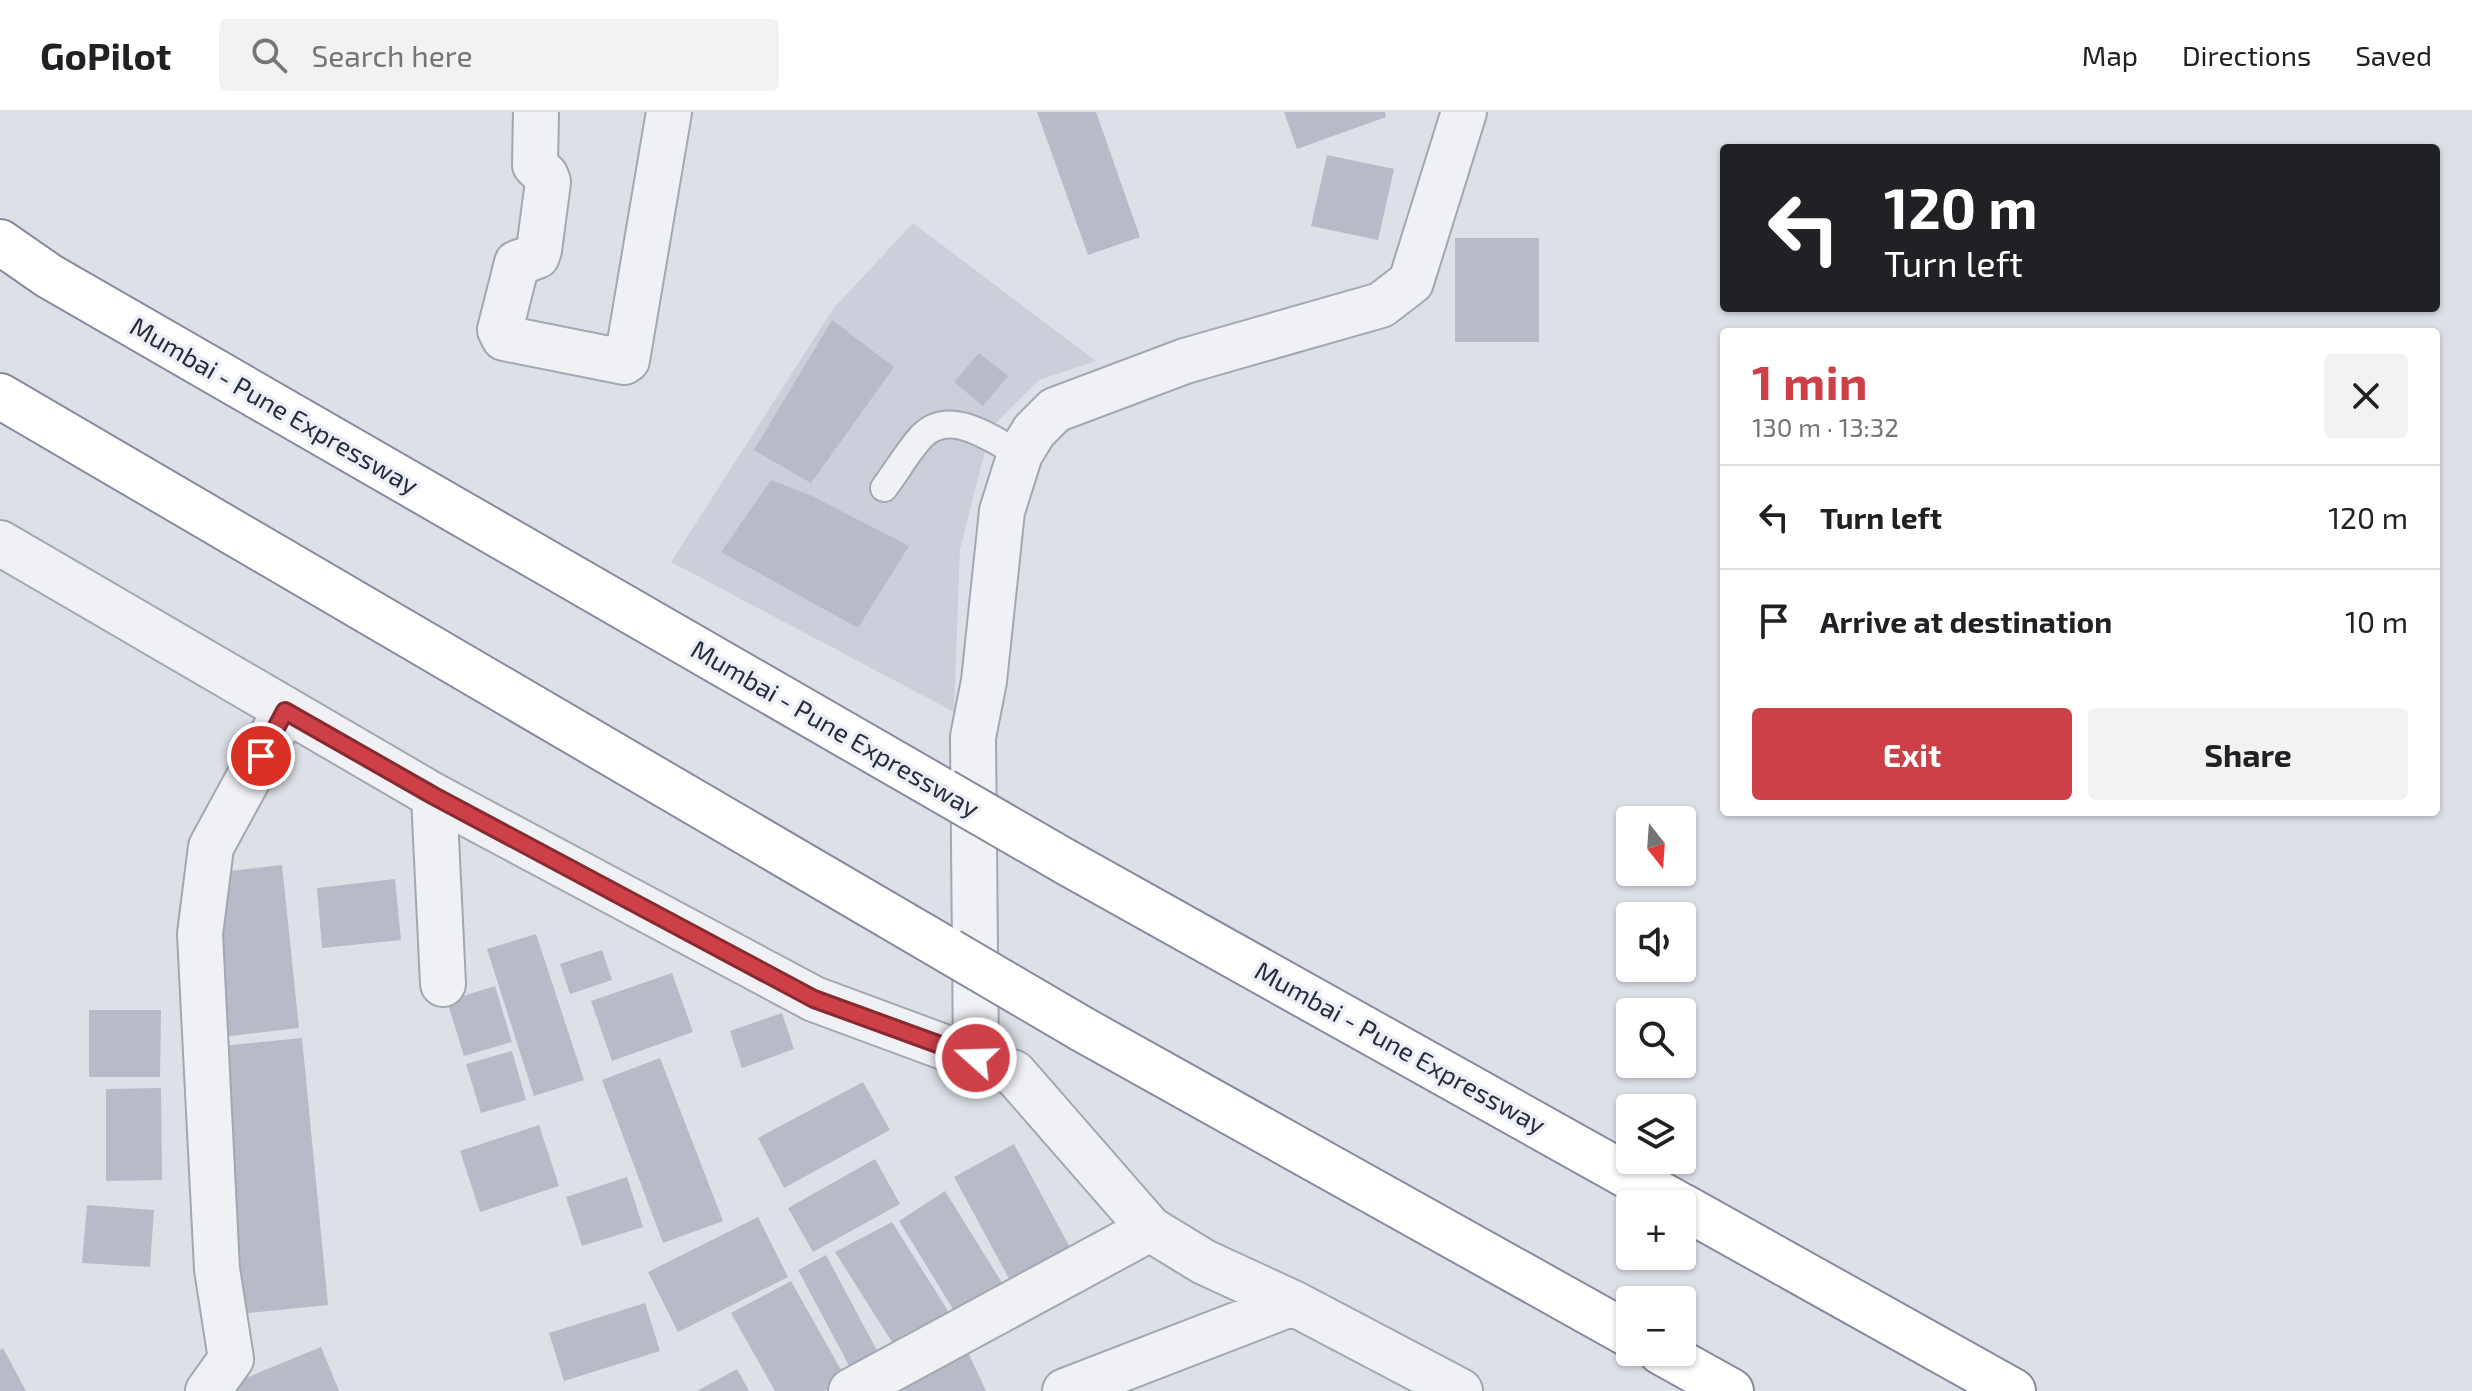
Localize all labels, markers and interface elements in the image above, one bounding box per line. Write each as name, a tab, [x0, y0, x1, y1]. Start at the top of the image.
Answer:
search box	[219, 19, 779, 91]
text: GoPilot	[40, 32, 171, 78]
icon: search	[247, 33, 291, 77]
text: Search here	[311, 37, 473, 73]
text: Map	[2082, 38, 2138, 72]
text: Directions	[2182, 38, 2311, 72]
text: Saved	[2355, 38, 2432, 72]
text: 120 m	[1884, 173, 2038, 240]
icon: left	[1752, 176, 1856, 280]
text: Turn left	[1884, 241, 2023, 284]
street label: Mumbai - Pune Expressway	[125, 309, 424, 500]
text: 1 min	[1752, 352, 1868, 410]
button: close	[2324, 354, 2408, 438]
text: 130 m · 13:32	[1752, 411, 1899, 442]
icon: left	[1752, 495, 1796, 539]
text: Turn left	[1820, 499, 1942, 535]
text: 120 m	[2328, 499, 2408, 535]
icon: arrive	[1752, 599, 1796, 643]
text: Arrive at destination	[1820, 603, 2112, 639]
text: 10 m	[2345, 603, 2408, 639]
street label: Mumbai - Pune Expressway	[686, 632, 985, 823]
button: Exit	[1752, 708, 2072, 800]
button: Share	[2088, 708, 2408, 800]
pin	[227, 722, 295, 790]
icon: arrive	[239, 734, 283, 778]
north arrow	[1616, 806, 1696, 886]
map controls	[1616, 806, 1696, 1366]
button: sound	[1616, 902, 1696, 982]
street label: Mumbai - Pune Expressway	[1250, 954, 1552, 1140]
button: search	[1616, 998, 1696, 1078]
position arrow	[934, 1016, 1018, 1100]
button: layers	[1616, 1094, 1696, 1174]
button: +	[1616, 1190, 1696, 1270]
button: −	[1616, 1286, 1696, 1366]

